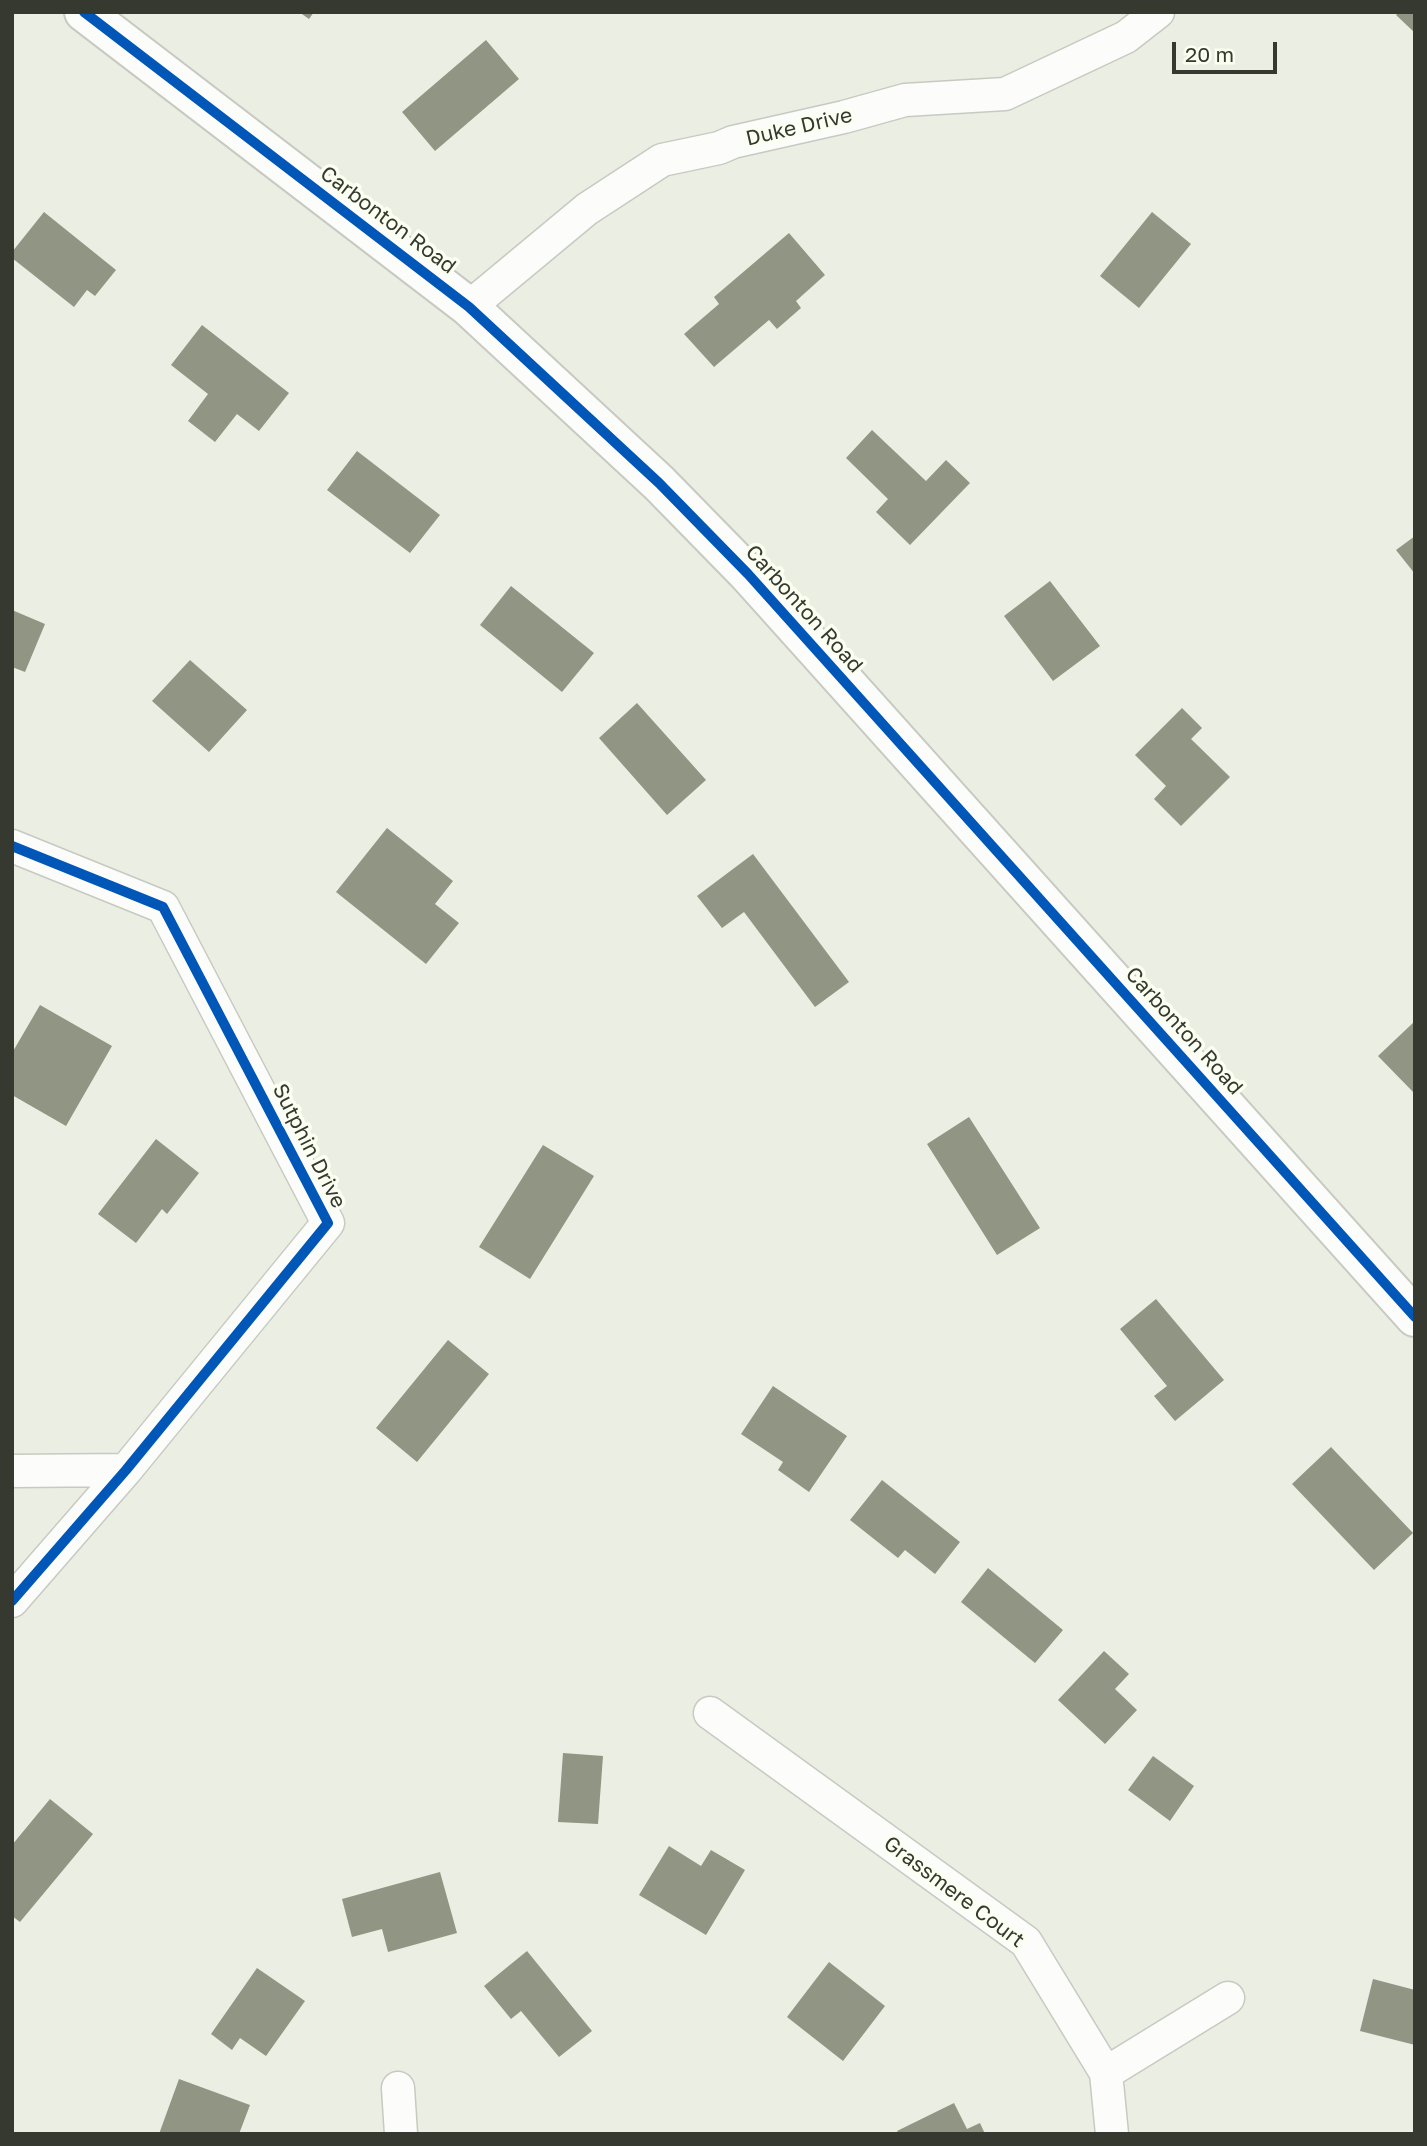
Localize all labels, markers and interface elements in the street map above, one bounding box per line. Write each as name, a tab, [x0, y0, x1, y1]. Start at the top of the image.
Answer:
scale bar	[1175, 28, 1280, 72]
text: 20 m	[1185, 41, 1234, 67]
street label: Duke Drive	[743, 103, 855, 151]
street label: Carbonton Road	[315, 161, 461, 279]
street label: Carbonton Road	[740, 540, 868, 678]
street label: Carbonton Road	[1120, 962, 1248, 1100]
street label: Sutphin Drive	[267, 1080, 351, 1212]
street label: Grassmere Court	[879, 1831, 1029, 1953]

